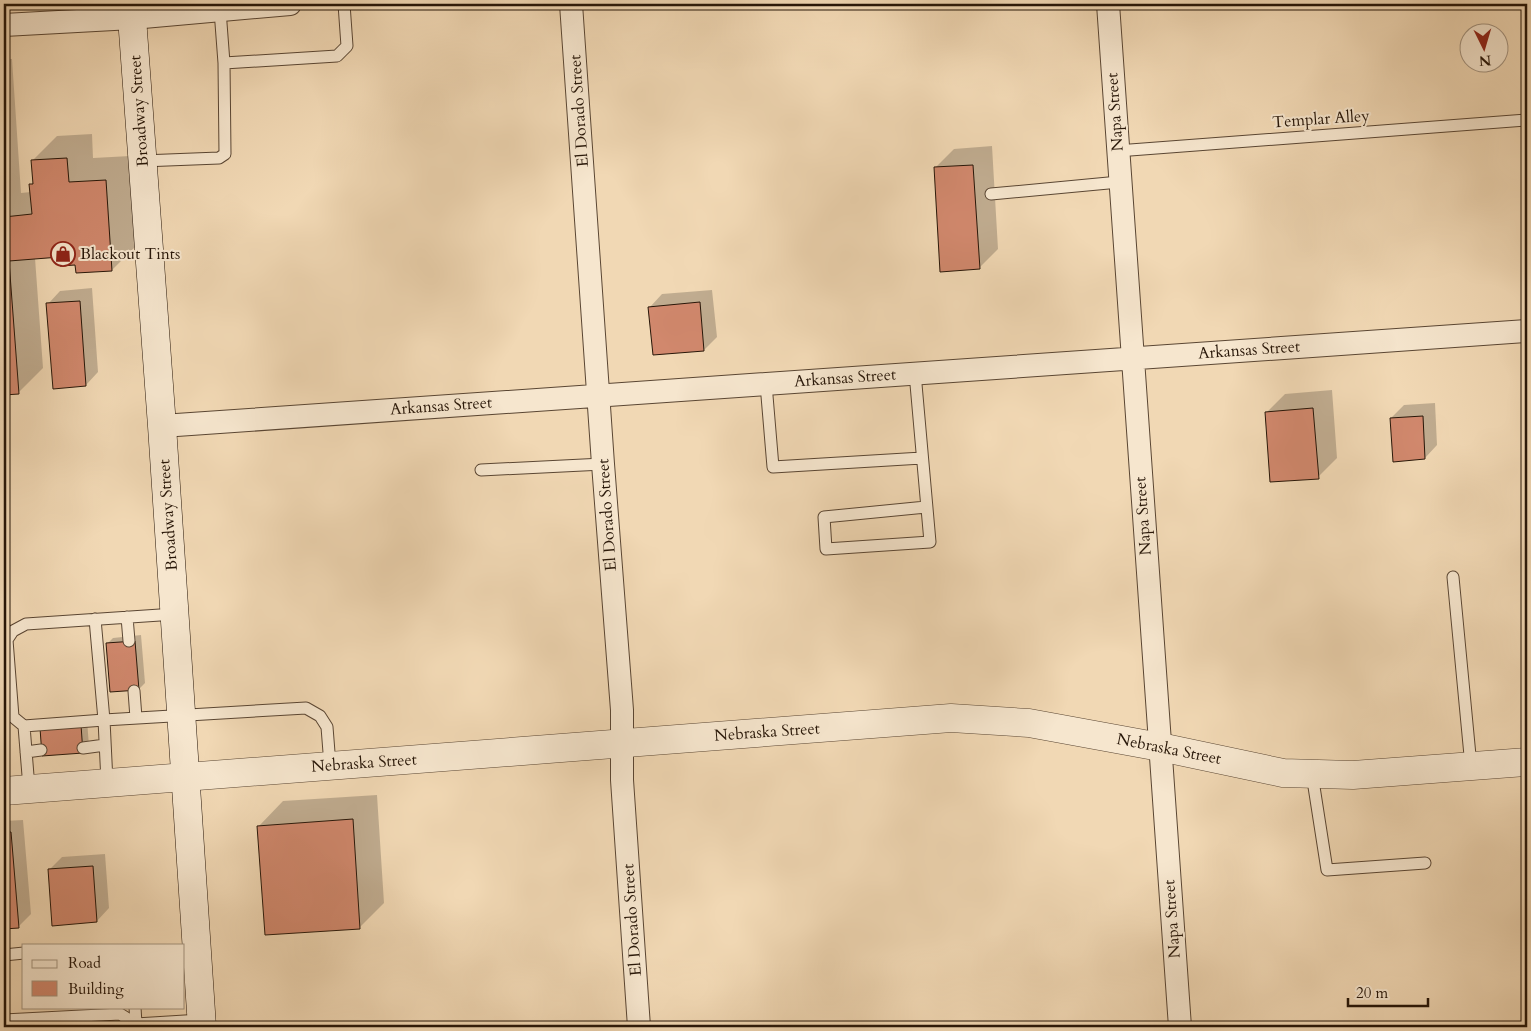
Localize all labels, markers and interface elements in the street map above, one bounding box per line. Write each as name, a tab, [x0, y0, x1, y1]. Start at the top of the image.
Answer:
north arrow	[1458, 22, 1508, 72]
text: N	[1478, 50, 1492, 70]
street label: Broadway Street	[124, 54, 154, 168]
street label: El Dorado Street	[564, 54, 594, 168]
street label: Napa Street	[1101, 72, 1129, 152]
street label: Templar Alley	[1272, 105, 1371, 133]
shop icon: Blackout Tints	[50, 241, 76, 267]
place label: Blackout Tints	[80, 243, 180, 265]
street label: Arkansas Street	[1197, 335, 1301, 365]
street label: Arkansas Street	[793, 363, 897, 393]
street label: Arkansas Street	[389, 391, 493, 421]
street label: Broadway Street	[153, 458, 183, 572]
street label: El Dorado Street	[592, 458, 622, 572]
street label: Napa Street	[1129, 476, 1157, 556]
street label: Nebraska Street	[713, 717, 821, 747]
street label: Nebraska Street	[1115, 728, 1223, 770]
street label: Nebraska Street	[310, 748, 418, 778]
street label: El Dorado Street	[617, 863, 647, 977]
street label: Napa Street	[1158, 879, 1186, 959]
legend	[22, 944, 185, 1008]
text: Road	[68, 953, 101, 973]
scale bar	[1348, 976, 1428, 1008]
text: Building	[68, 979, 124, 999]
text: 20 m	[1356, 983, 1388, 1003]

